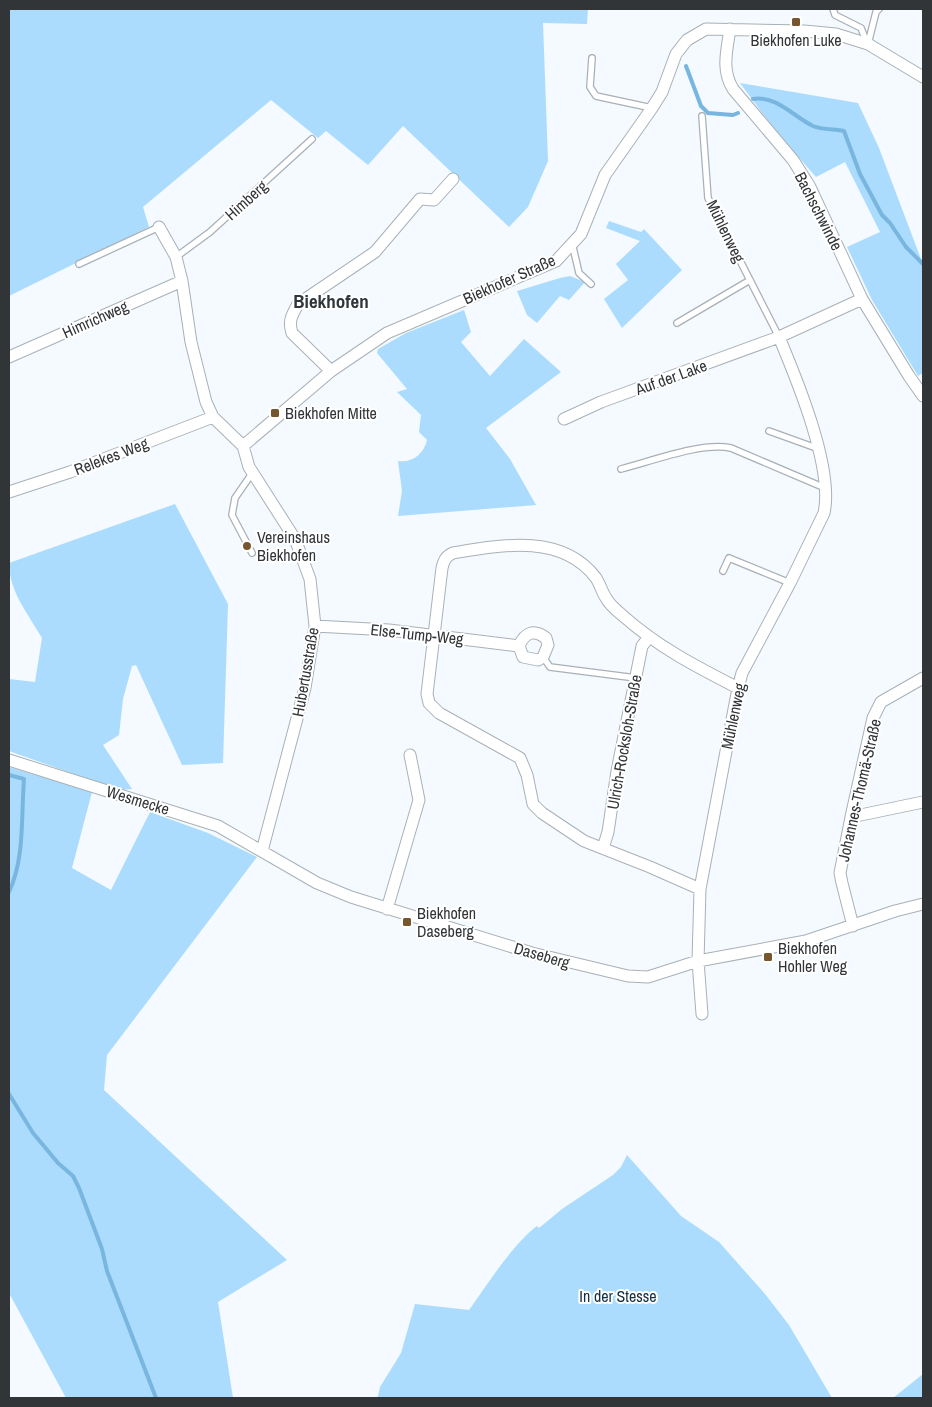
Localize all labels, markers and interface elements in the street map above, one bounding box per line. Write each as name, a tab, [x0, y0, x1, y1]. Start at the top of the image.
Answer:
marker: Biekhofen Luke	[790, 16, 802, 28]
place label: Biekhofen Luke	[750, 29, 842, 51]
street label: Bachschwinde	[790, 168, 848, 254]
street label: Himberg	[220, 175, 273, 225]
street label: Mühlenweg	[701, 196, 751, 267]
street label: Biekhofer Straße	[459, 249, 559, 309]
district label: Biekhofen	[293, 288, 369, 314]
street label: Himrichweg	[59, 294, 132, 343]
street label: Auf der Lake	[631, 354, 710, 400]
place label: Biekhofen Mitte	[285, 402, 377, 424]
marker: Biekhofen Mitte	[269, 407, 281, 419]
street label: Relekes Weg	[71, 432, 152, 480]
place label: Vereinshaus Biekhofen	[257, 526, 330, 566]
marker: Vereinshaus Biekhofen	[241, 540, 253, 552]
street label: Else-Tump-Weg	[369, 618, 465, 650]
street label: Hubertusstraße	[286, 626, 324, 718]
street label: Ulrich-Rocksloh-Straße	[601, 673, 647, 811]
street label: Mühlenweg	[715, 680, 751, 751]
street label: Johannes-Thomä-Straße	[832, 716, 886, 864]
street label: Wesmecke	[104, 780, 172, 820]
place label: Biekhofen Daseberg	[417, 902, 476, 942]
marker: Biekhofen Daseberg	[401, 916, 413, 928]
street label: Daseberg	[512, 937, 573, 974]
place label: Biekhofen Hohler Weg	[778, 937, 848, 977]
marker: Biekhofen Hohler Weg	[762, 951, 774, 963]
park label: In der Stesse	[579, 1285, 657, 1307]

